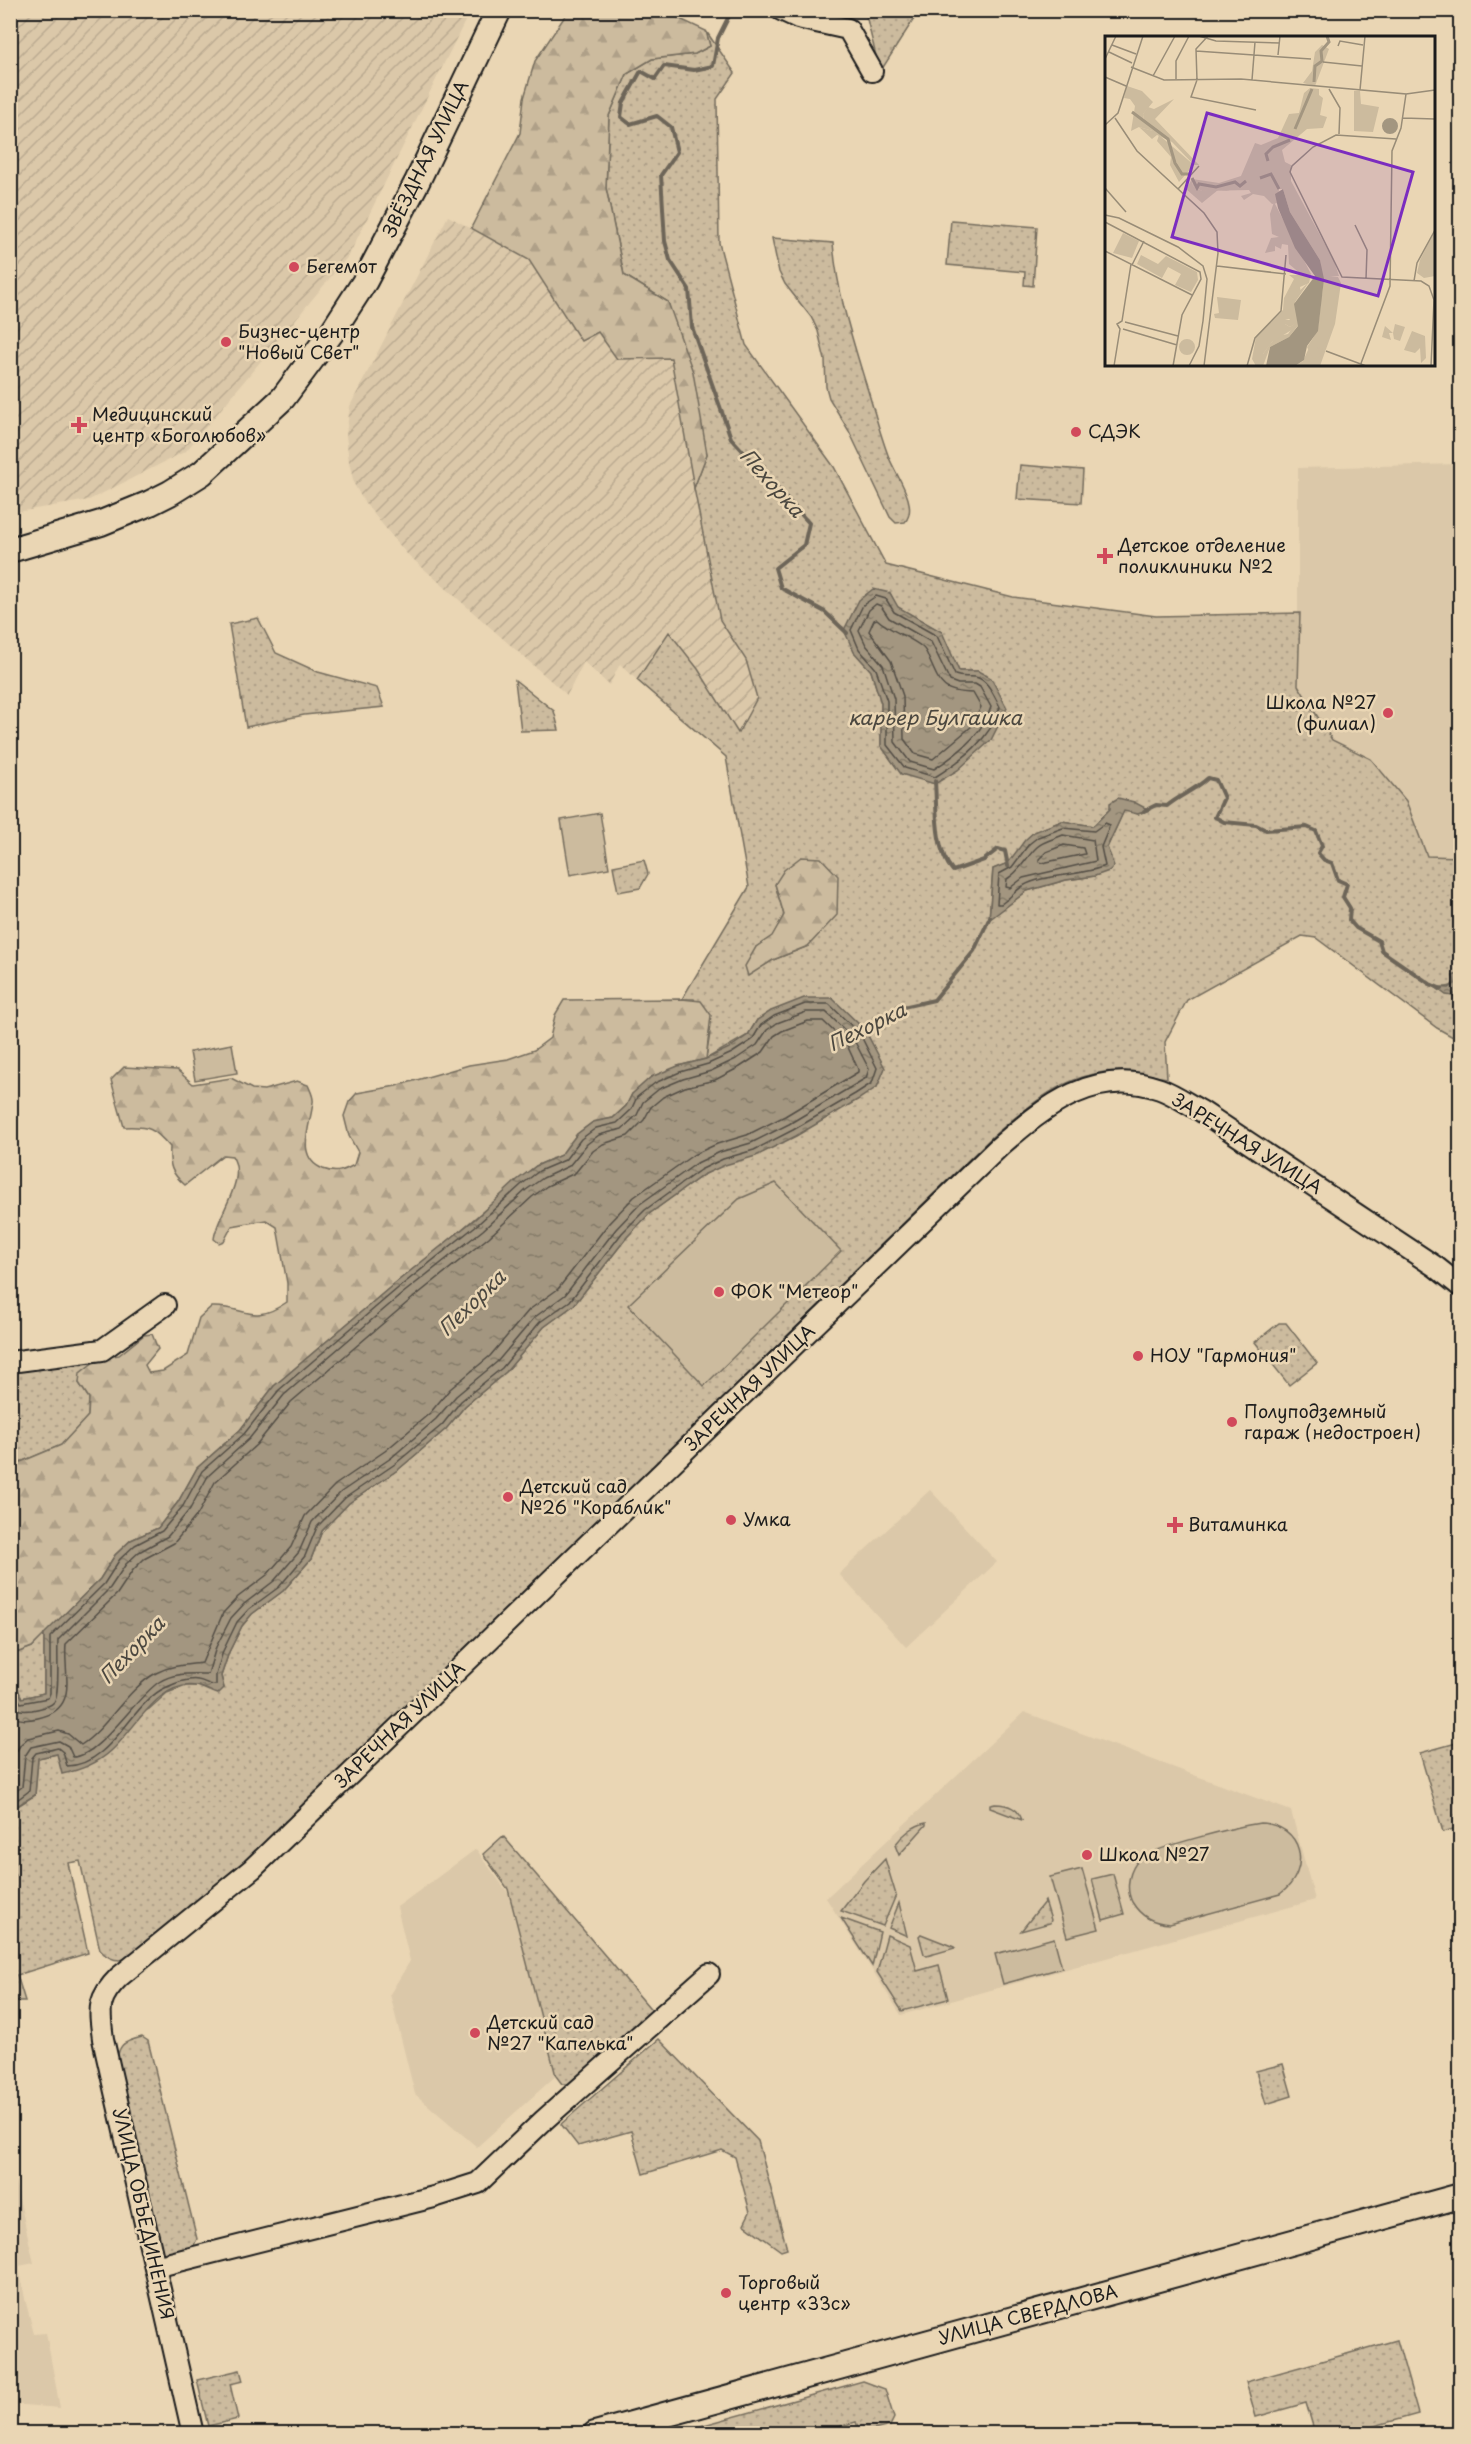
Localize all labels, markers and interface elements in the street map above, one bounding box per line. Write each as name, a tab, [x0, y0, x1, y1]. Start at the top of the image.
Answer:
inset map	[1105, 36, 1435, 366]
street label: ЗВЁЗДНАЯ УЛИЦА	[375, 75, 474, 241]
place label: Бегемот	[306, 252, 377, 279]
marker: Бегемот	[287, 260, 301, 274]
place label: Бизнес-центр "Новый Свет"	[238, 317, 360, 365]
marker: Бизнес-центр "Новый Свет"	[219, 335, 233, 349]
place label: Медицинский центр «Боголюбов»	[92, 400, 266, 448]
marker: Медицинский центр «Боголюбов»	[70, 416, 88, 434]
place label: СДЭК	[1088, 417, 1141, 444]
marker: СДЭК	[1069, 425, 1083, 439]
water label: Пехорка	[734, 441, 812, 524]
place label: Детское отделение поликлиники №2	[1117, 531, 1286, 579]
marker: Детское отделение поликлиники №2	[1096, 547, 1114, 565]
place label: Школа №27 (филиал)	[1266, 688, 1376, 736]
water label: карьер Булгашка	[848, 702, 1024, 732]
marker: Школа №27 (филиал)	[1381, 706, 1395, 720]
water label: Пехорка	[822, 994, 911, 1058]
street label: ЗАРЕЧНАЯ УЛИЦА	[1168, 1086, 1328, 1200]
water label: Пехорка	[431, 1262, 512, 1342]
place label: ФОК "Метеор"	[731, 1277, 858, 1304]
marker: ФОК "Метеор"	[712, 1285, 726, 1299]
street label: ЗАРЕЧНАЯ УЛИЦА	[678, 1317, 820, 1456]
place label: НОУ "Гармония"	[1150, 1341, 1297, 1368]
marker: НОУ "Гармония"	[1131, 1349, 1145, 1363]
place label: Полуподземный гараж (недостроен)	[1244, 1397, 1421, 1445]
marker: Полуподземный гараж (недостроен)	[1225, 1415, 1239, 1429]
place label: Детский сад №26 "Кораблик"	[519, 1472, 672, 1520]
marker: Детский сад №26 "Кораблик"	[501, 1490, 515, 1504]
place label: Умка	[743, 1505, 791, 1532]
place label: Витаминка	[1188, 1510, 1288, 1537]
marker: Умка	[724, 1513, 738, 1527]
marker: Витаминка	[1166, 1516, 1184, 1534]
water label: Пехорка	[91, 1608, 172, 1690]
street label: ЗАРЕЧНАЯ УЛИЦА	[328, 1654, 470, 1793]
place label: Школа №27	[1099, 1840, 1209, 1867]
marker: Школа №27	[1080, 1848, 1094, 1862]
place label: Детский сад №27 "Капелька"	[486, 2008, 634, 2056]
marker: Детский сад №27 "Капелька"	[468, 2026, 482, 2040]
street label: УЛИЦА ОБЪЕДИНЕНИЯ	[107, 2105, 182, 2322]
place label: Торговый центр «33с»	[738, 2268, 851, 2316]
street label: УЛИЦА СВЕРДЛОВА	[935, 2277, 1120, 2350]
marker: Торговый центр «33с»	[719, 2286, 733, 2300]

